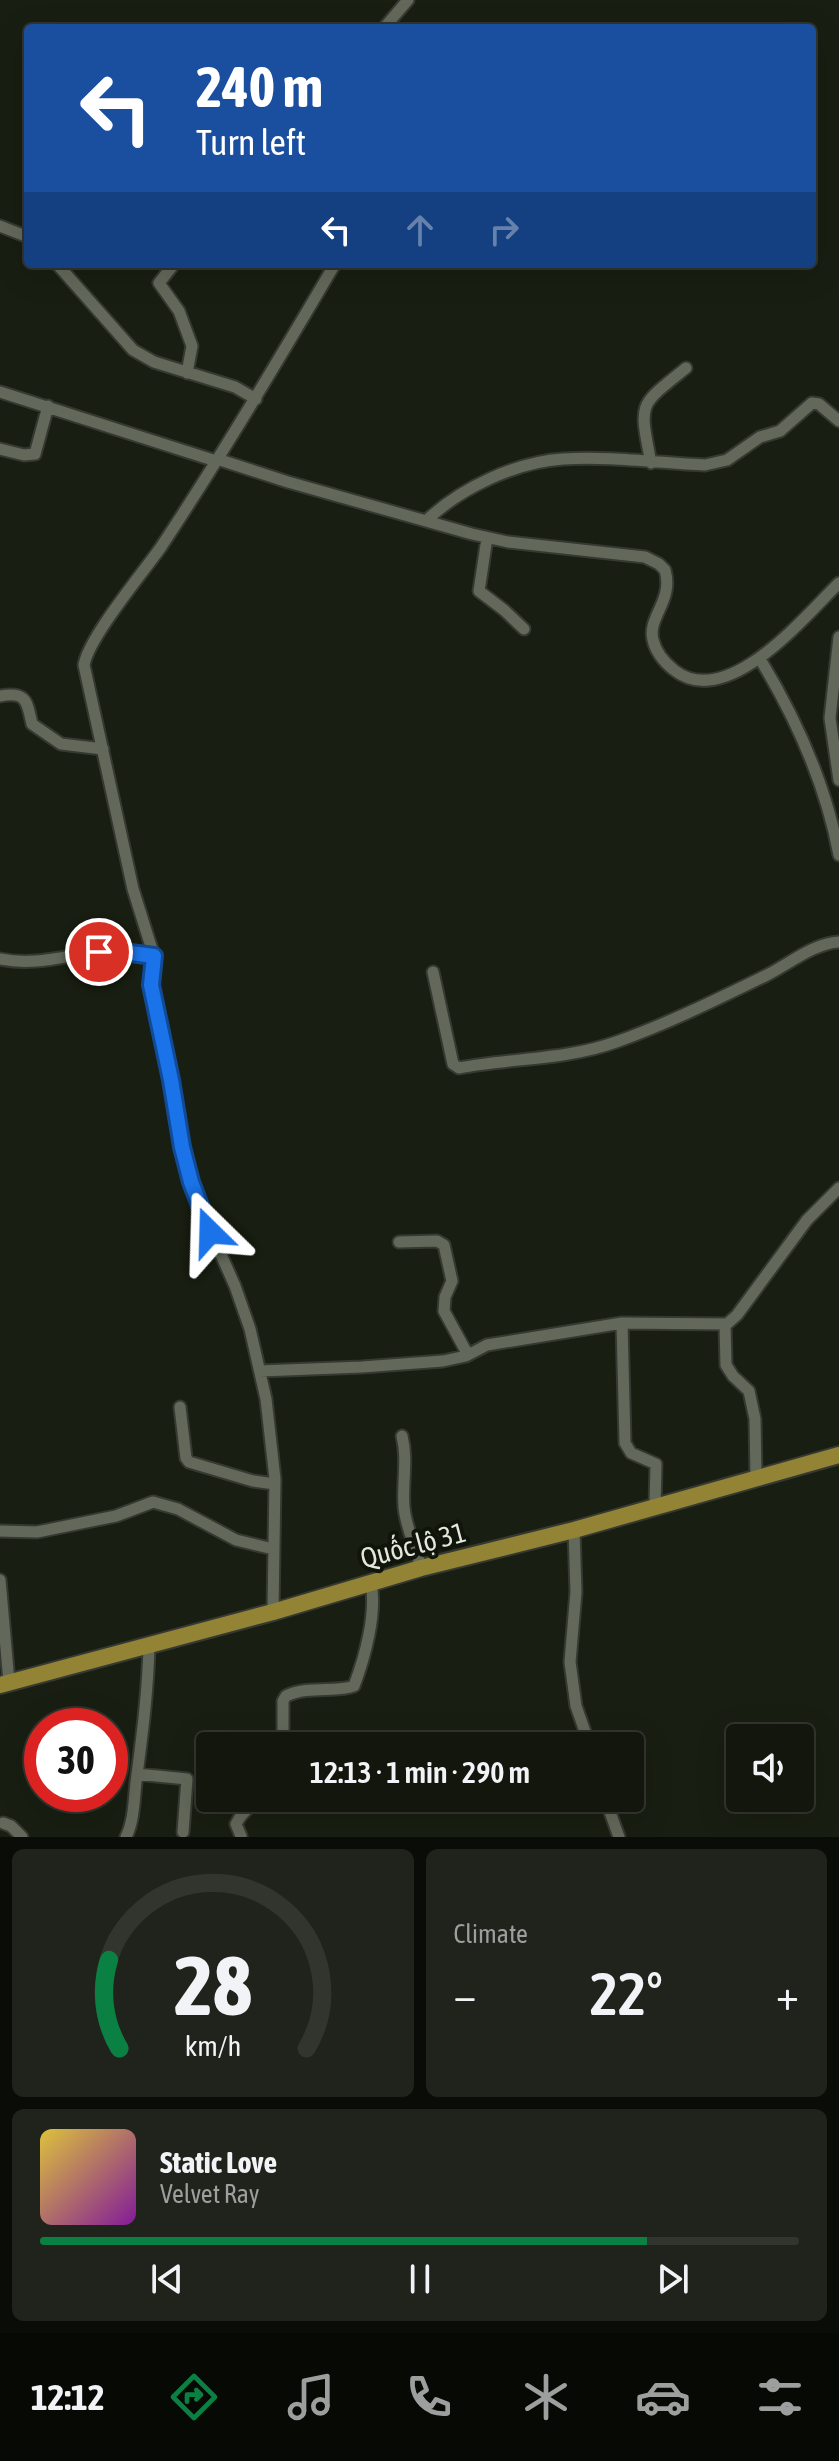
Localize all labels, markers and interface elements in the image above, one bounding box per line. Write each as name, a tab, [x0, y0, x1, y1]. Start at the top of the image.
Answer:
text: 240 m	[196, 55, 323, 119]
icon: left	[64, 56, 168, 160]
text: Turn left	[196, 121, 306, 163]
icon: left	[314, 208, 358, 252]
icon: ahead	[398, 208, 442, 252]
icon: right	[482, 208, 526, 252]
pin	[65, 918, 133, 986]
icon: arrive	[77, 930, 121, 974]
position arrow	[168, 1190, 252, 1274]
street label: Quốc lộ 31	[357, 1516, 469, 1574]
speed limit sign: 30	[24, 1708, 128, 1812]
map controls	[726, 1724, 814, 1812]
button: sound	[726, 1724, 814, 1812]
text: 12:13 · 1 min · 290 m	[310, 1755, 530, 1789]
text: Climate	[454, 1919, 528, 1949]
text: 28	[174, 1937, 252, 2033]
text: 22°	[590, 1959, 663, 2028]
text: −	[454, 1969, 476, 2019]
text: +	[776, 1969, 799, 2019]
text: km/h	[184, 2029, 241, 2062]
text: Static Love	[160, 2145, 277, 2179]
text: Velvet Ray	[160, 2179, 260, 2209]
icon: previous	[145, 2257, 189, 2301]
icon: pause	[398, 2257, 442, 2301]
icon: next	[651, 2257, 695, 2301]
icon: directions	[166, 2369, 222, 2425]
icon: music	[283, 2369, 339, 2425]
icon: phone	[401, 2369, 457, 2425]
icon: climate	[518, 2369, 574, 2425]
icon: car	[635, 2369, 691, 2425]
icon: filters	[752, 2369, 808, 2425]
text: 12:12	[31, 2376, 105, 2418]

